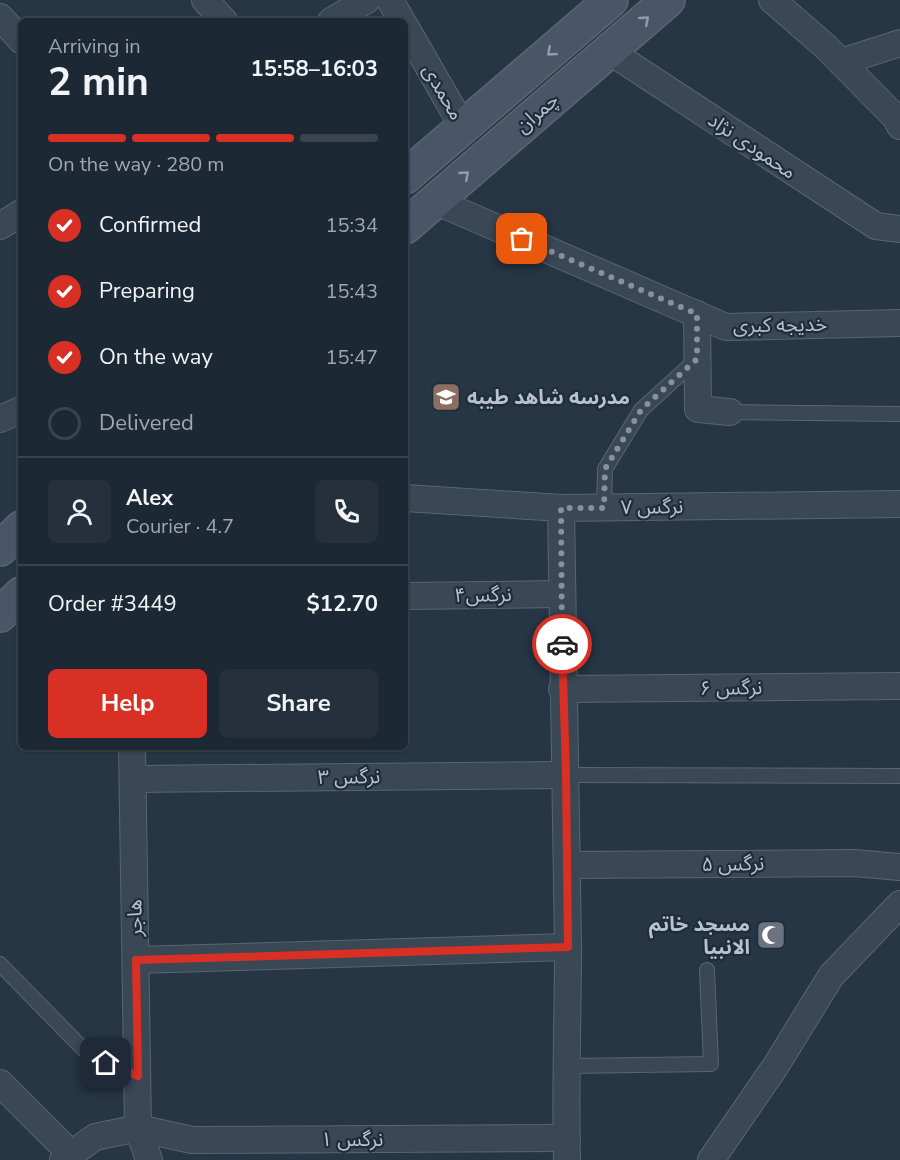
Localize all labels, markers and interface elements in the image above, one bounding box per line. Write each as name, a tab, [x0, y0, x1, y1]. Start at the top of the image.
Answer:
one-way arrow	[638, 16, 649, 27]
text: Arriving in	[48, 33, 141, 60]
one-way arrow	[547, 45, 558, 56]
text: 15:58–16:03	[250, 54, 378, 84]
text: 2 min	[48, 56, 149, 109]
street label: محمدی	[416, 59, 470, 125]
street label: چمران	[510, 87, 564, 139]
street label: محمودی نژاد	[702, 107, 802, 185]
text: On the way · 280 m	[48, 151, 224, 178]
one-way arrow	[458, 171, 469, 182]
icon: check	[48, 209, 81, 242]
text: Confirmed	[99, 210, 201, 240]
text: 15:34	[325, 212, 378, 239]
pin	[496, 213, 547, 264]
icon: bag	[505, 222, 538, 255]
icon: check	[48, 275, 81, 308]
text: Preparing	[99, 276, 195, 306]
text: 15:43	[325, 278, 378, 305]
street label: خدیجه کبری	[733, 311, 827, 339]
icon: check	[48, 341, 81, 374]
text: On the way	[99, 342, 213, 372]
text: 15:47	[325, 344, 378, 371]
school or university icon: مدرسه شاهد طیبه	[430, 381, 462, 413]
place label: مدرسه شاهد طیبه	[467, 384, 630, 411]
text: Delivered	[99, 408, 194, 438]
button: person	[48, 480, 111, 543]
button: phone	[315, 480, 378, 543]
text: Alex	[126, 483, 173, 513]
street label: نرگس ۷	[620, 493, 684, 521]
text: Courier · 4.7	[126, 513, 234, 540]
street label: نرگس۴	[454, 581, 512, 609]
text: Order #3449	[48, 589, 177, 619]
text: $12.70	[307, 589, 378, 619]
courier	[532, 614, 592, 674]
icon: car	[546, 628, 579, 661]
button: Help	[48, 669, 207, 738]
button: Share	[219, 669, 378, 738]
street label: نرگس ۶	[699, 674, 763, 702]
street label: نرگس ۳	[317, 763, 381, 791]
street label: نرگس ۵	[701, 850, 765, 878]
street label: هاجر	[121, 899, 149, 938]
place label: مسجد خاتم الانبیا	[649, 911, 750, 961]
mosque icon: مسجد خاتم الانبیا	[755, 919, 787, 951]
pin	[80, 1037, 131, 1088]
icon: home	[89, 1046, 122, 1079]
street label: نرگس ۱	[321, 1126, 383, 1153]

